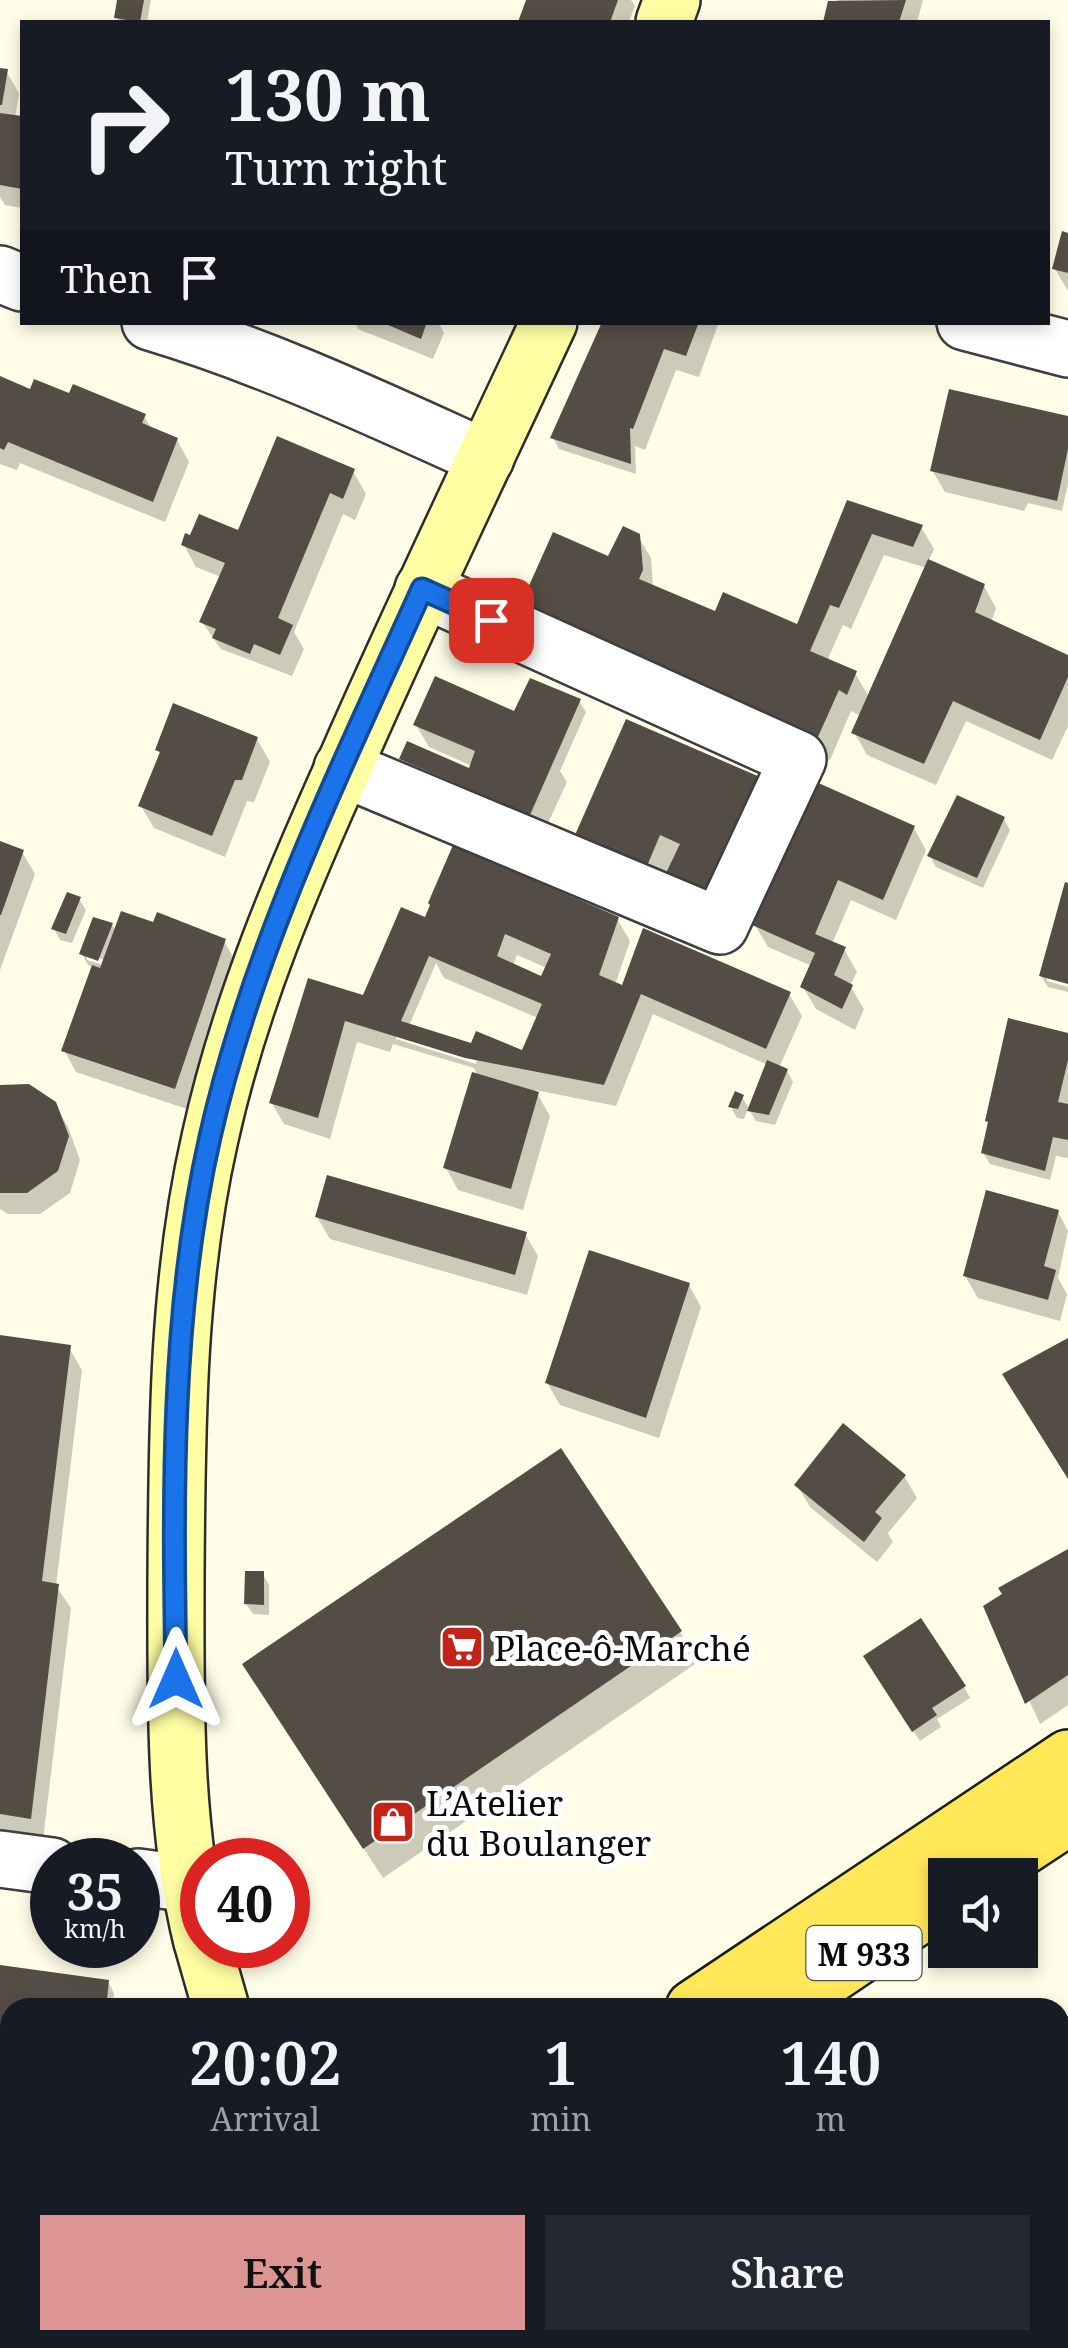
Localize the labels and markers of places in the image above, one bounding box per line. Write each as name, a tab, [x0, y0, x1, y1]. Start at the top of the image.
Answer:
pin	[449, 578, 534, 663]
supermarket icon: Place-ô-Marché	[439, 1624, 485, 1670]
place label: Place-ô-Marché	[494, 1624, 751, 1671]
place label: L’Atelier du Boulanger	[426, 1779, 651, 1866]
shop icon: L’Atelier du Boulanger	[370, 1799, 416, 1845]

